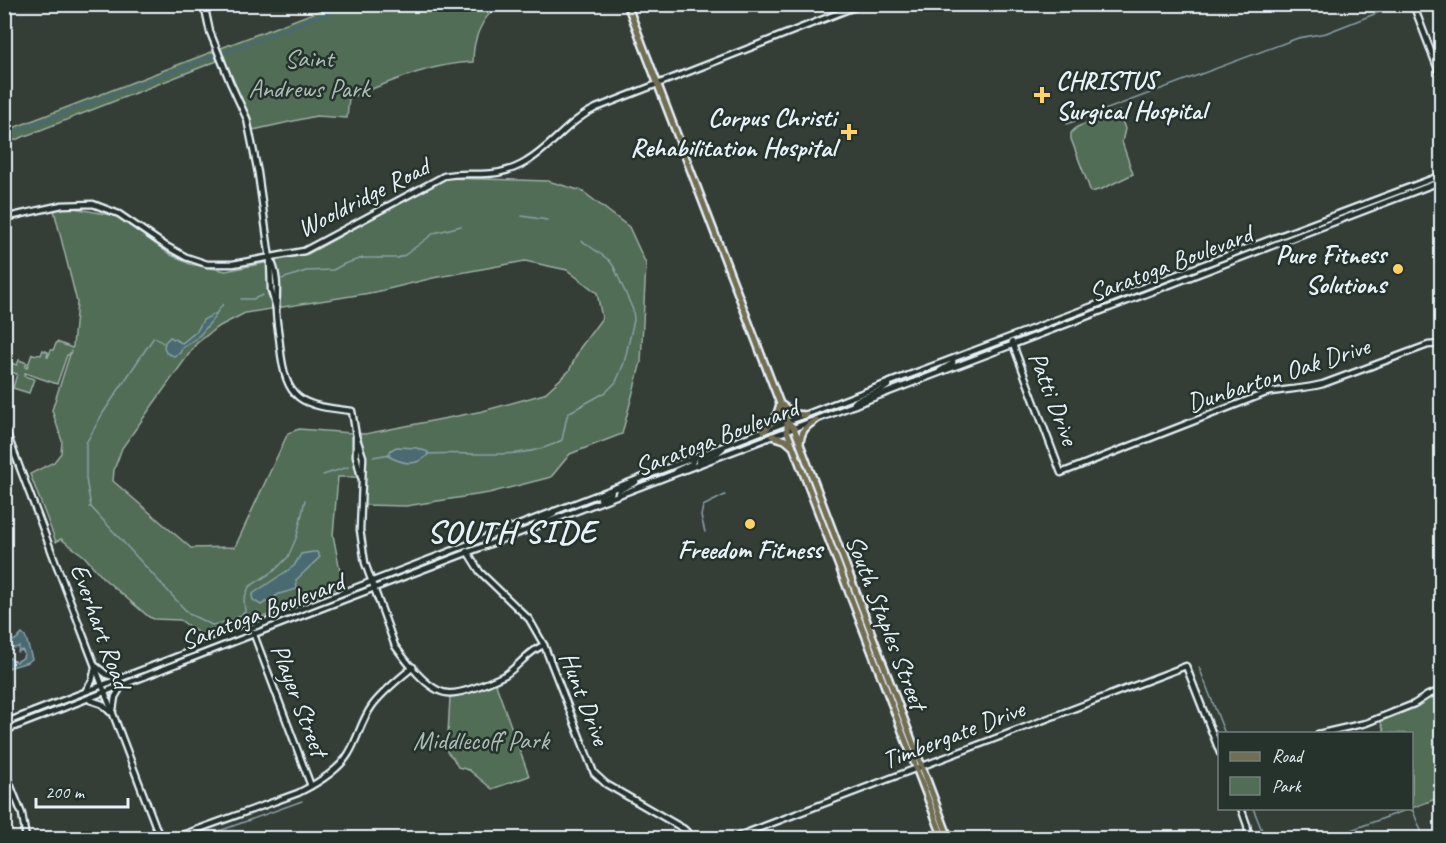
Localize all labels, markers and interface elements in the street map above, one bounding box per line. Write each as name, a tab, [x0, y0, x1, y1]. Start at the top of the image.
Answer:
park label: Saint Andrews Park	[248, 42, 372, 105]
place label: CHRISTUS Surgical Hospital	[1056, 64, 1210, 127]
marker: CHRISTUS Surgical Hospital	[1033, 86, 1051, 104]
place label: Corpus Christi Rehabilitation Hospital	[630, 101, 841, 164]
marker: Corpus Christi Rehabilitation Hospital	[840, 123, 858, 141]
street label: Wooldridge Road	[292, 148, 438, 245]
street label: Saratoga Boulevard	[1084, 216, 1260, 310]
place label: Pure Fitness Solutions	[1276, 238, 1389, 301]
marker: Pure Fitness Solutions	[1391, 262, 1405, 276]
street label: Dunbarton Oak Drive	[1183, 329, 1375, 419]
street label: Patti Drive	[1021, 347, 1087, 452]
street label: Saratoga Boulevard	[630, 390, 806, 484]
district label: SOUTH SIDE	[427, 511, 601, 552]
marker: Freedom Fitness	[743, 517, 757, 531]
street label: South Staples Street	[838, 530, 936, 717]
place label: Freedom Fitness	[678, 533, 825, 566]
street label: Everhart Road	[63, 559, 140, 697]
street label: Saratoga Boulevard	[176, 564, 352, 658]
street label: Player Street	[263, 639, 337, 764]
street label: Hunt Drive	[552, 647, 618, 751]
street label: Timbergate Drive	[877, 692, 1031, 777]
park label: Middlecoff Park	[413, 724, 552, 757]
legend	[1218, 732, 1413, 810]
text: Road	[1272, 745, 1305, 767]
scale bar	[36, 771, 128, 809]
text: Park	[1272, 775, 1302, 797]
text: 200 m	[45, 781, 86, 803]

